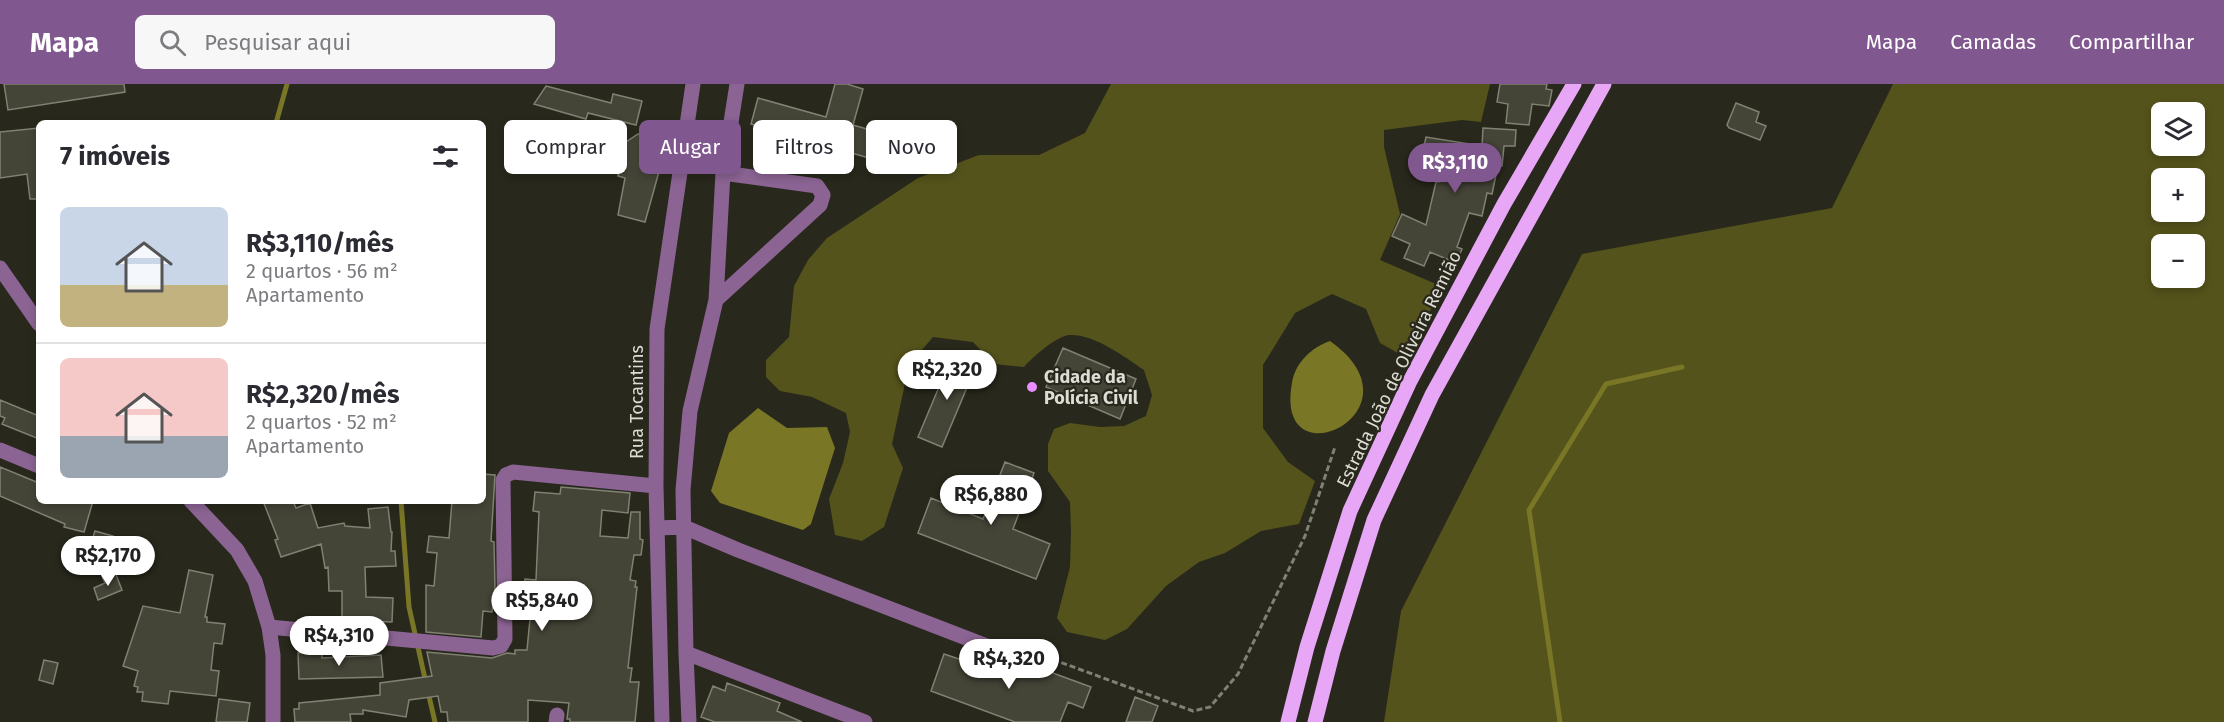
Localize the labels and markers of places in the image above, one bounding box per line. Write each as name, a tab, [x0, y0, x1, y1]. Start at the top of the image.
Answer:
pin: R$3,110	[1400, 143, 1510, 194]
pin: R$2,320	[892, 350, 1002, 401]
place label: Cidade da Polícia Civil	[1044, 366, 1139, 409]
marker: Cidade da Polícia Civil	[1025, 380, 1039, 394]
pin: R$6,880	[936, 475, 1046, 526]
pin: R$2,170	[53, 536, 163, 587]
pin: R$5,840	[487, 581, 597, 632]
pin: R$4,310	[284, 616, 394, 667]
pin: R$4,320	[954, 639, 1064, 690]

